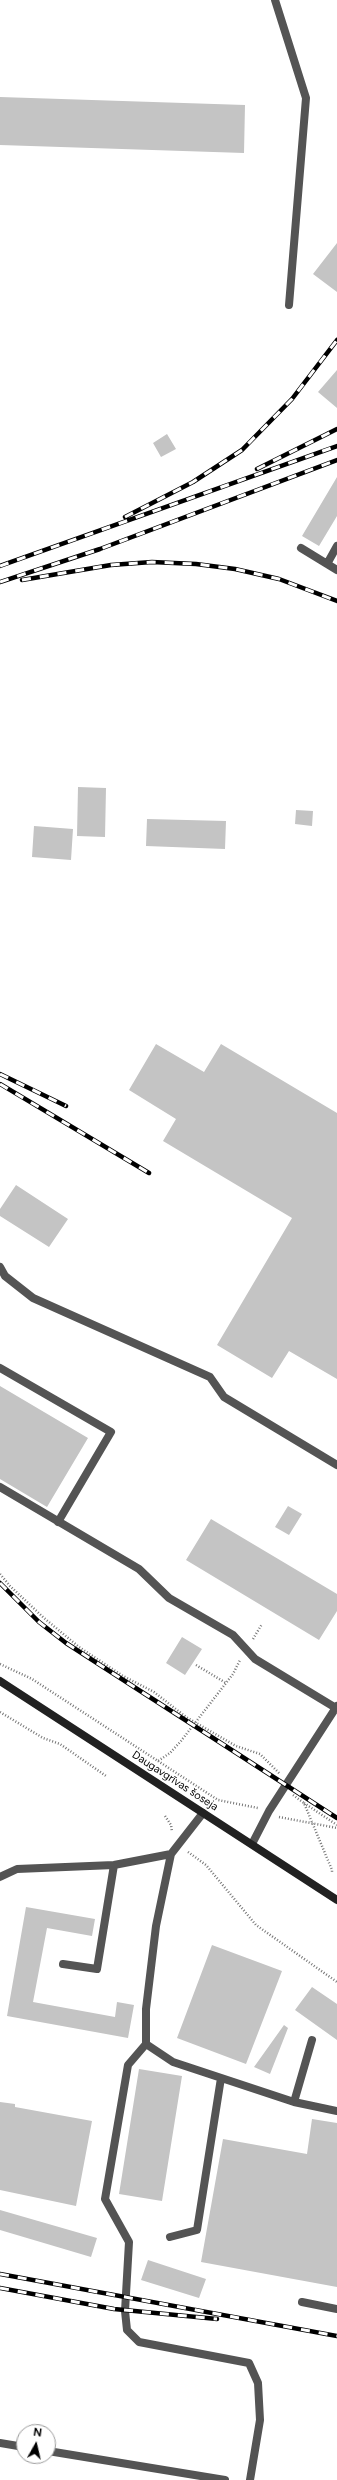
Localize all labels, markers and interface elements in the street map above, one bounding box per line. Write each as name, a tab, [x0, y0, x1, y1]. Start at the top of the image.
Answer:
street label: Daugavgrīvas šoseja	[130, 1748, 220, 1814]
north arrow	[16, 2424, 56, 2464]
text: N	[32, 2426, 43, 2440]

